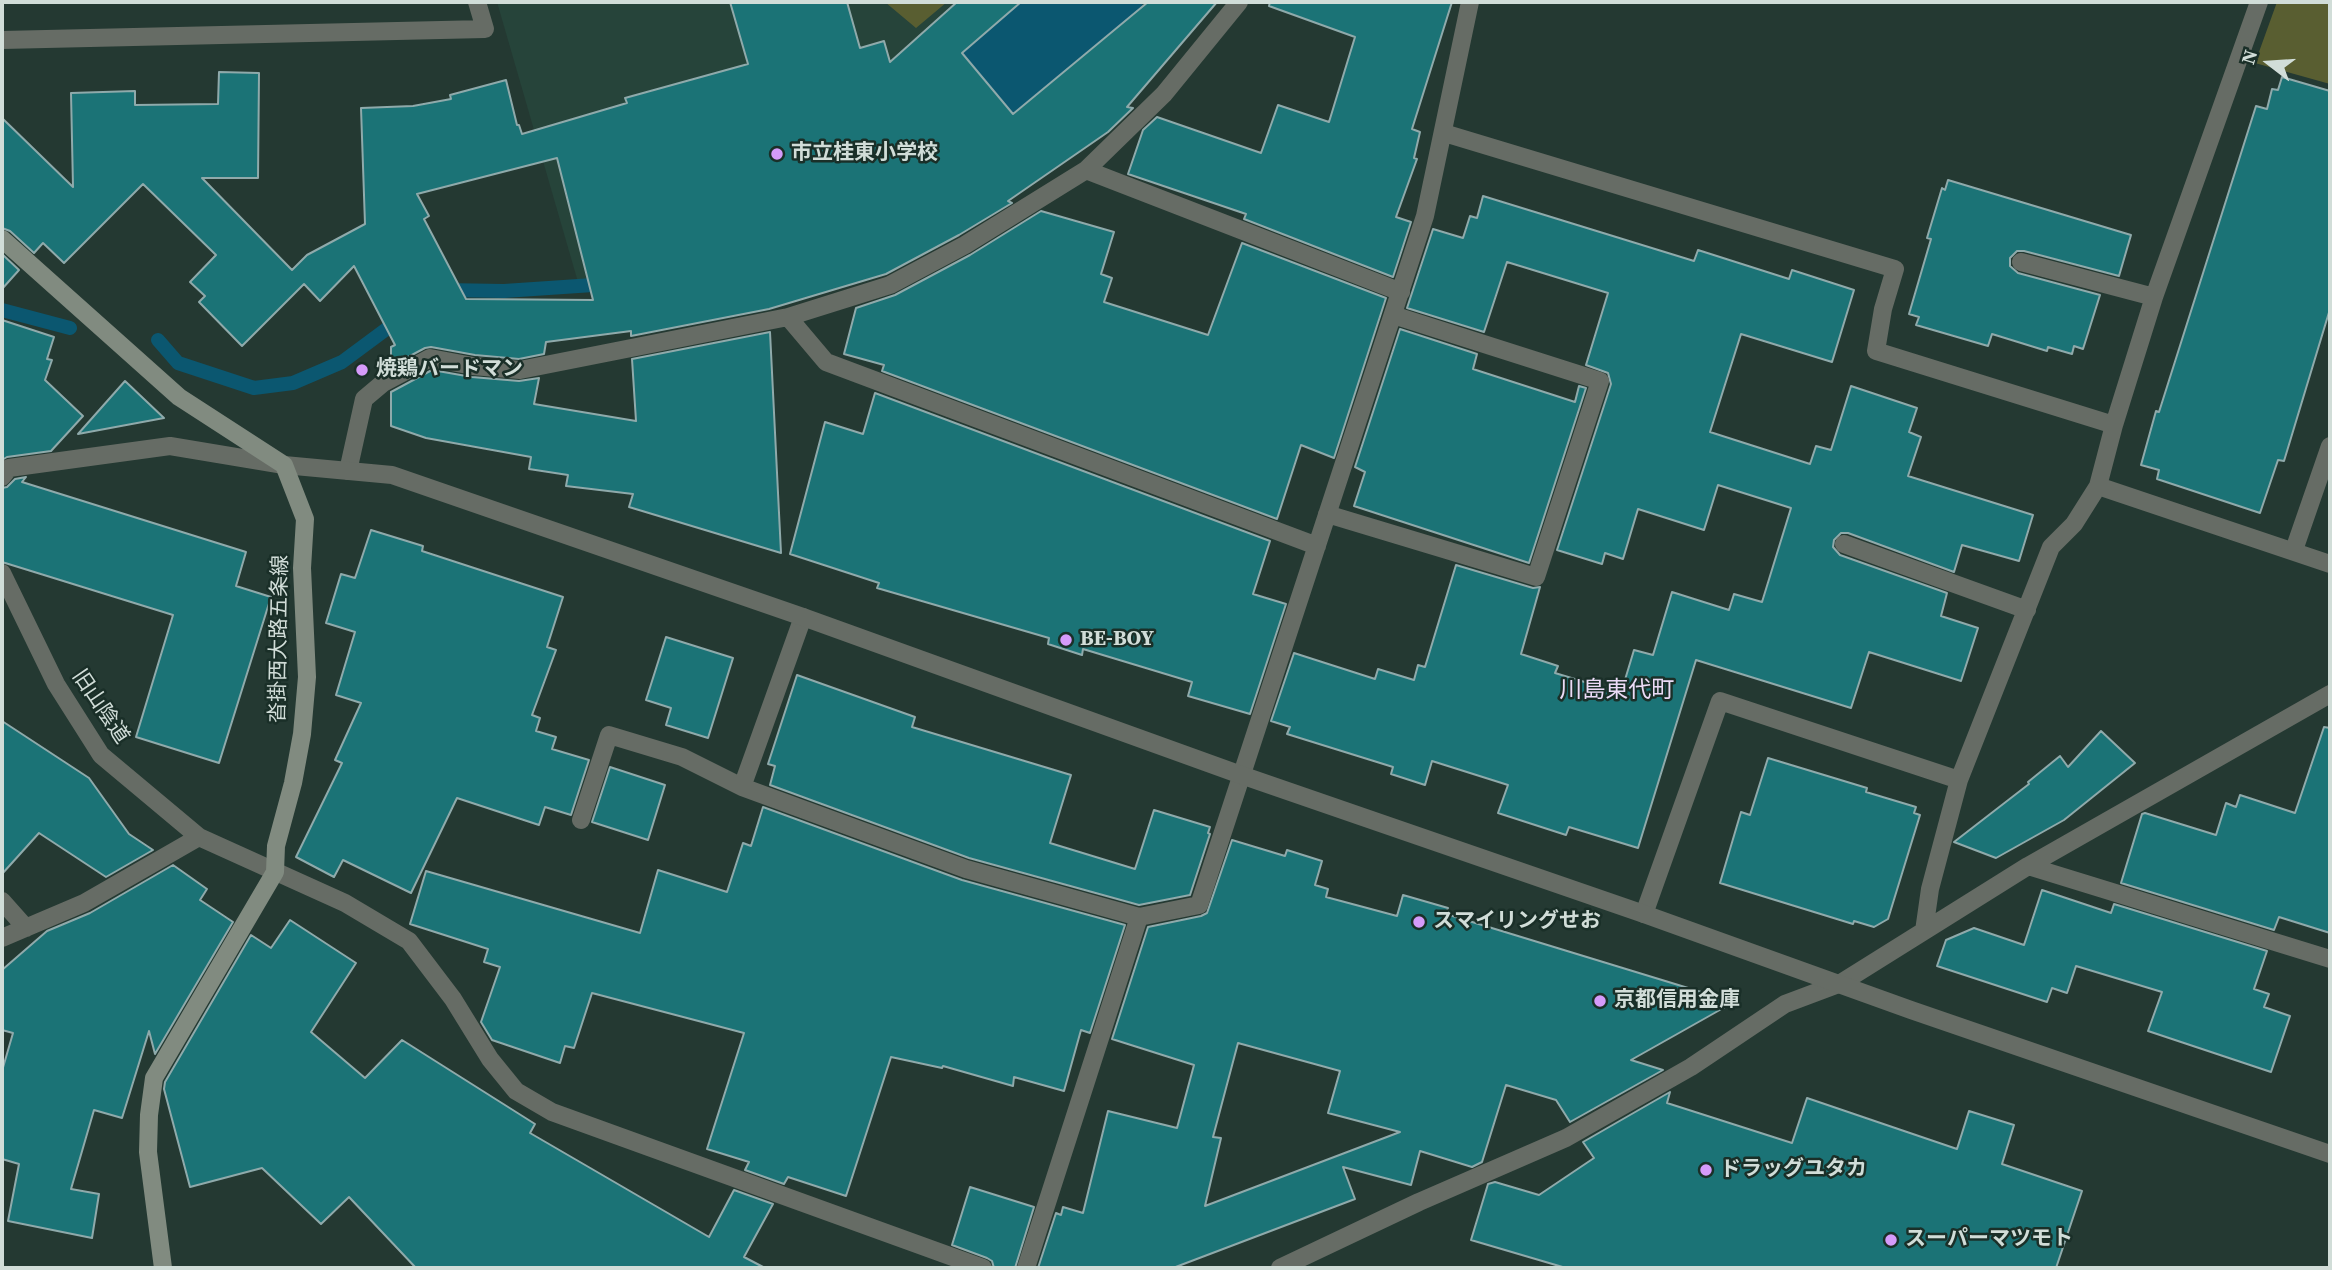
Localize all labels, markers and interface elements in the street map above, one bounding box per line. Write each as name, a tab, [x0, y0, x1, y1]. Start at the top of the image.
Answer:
north arrow	[2234, 28, 2304, 98]
text: N	[2234, 46, 2263, 67]
place label: 市立桂東小学校	[791, 141, 938, 167]
marker: 市立桂東小学校	[769, 146, 785, 162]
place label: 焼鶏バードマン	[376, 357, 523, 383]
marker: 焼鶏バードマン	[354, 362, 370, 378]
street label: 沓掛西大路五条線	[266, 555, 294, 723]
place label: BE-BOY	[1080, 627, 1154, 653]
marker: BE-BOY	[1058, 632, 1074, 648]
street label: 旧山陰道	[66, 665, 134, 749]
district label: 川島東代町	[1560, 677, 1674, 705]
place label: スマイリングせお	[1433, 909, 1601, 935]
marker: スマイリングせお	[1411, 914, 1427, 930]
place label: 京都信用金庫	[1614, 988, 1740, 1014]
marker: 京都信用金庫	[1592, 993, 1608, 1009]
place label: ドラッグユタカ	[1720, 1157, 1867, 1183]
marker: ドラッグユタカ	[1698, 1162, 1714, 1178]
place label: スーパーマツモト	[1905, 1227, 2073, 1253]
marker: スーパーマツモト	[1883, 1232, 1899, 1248]

